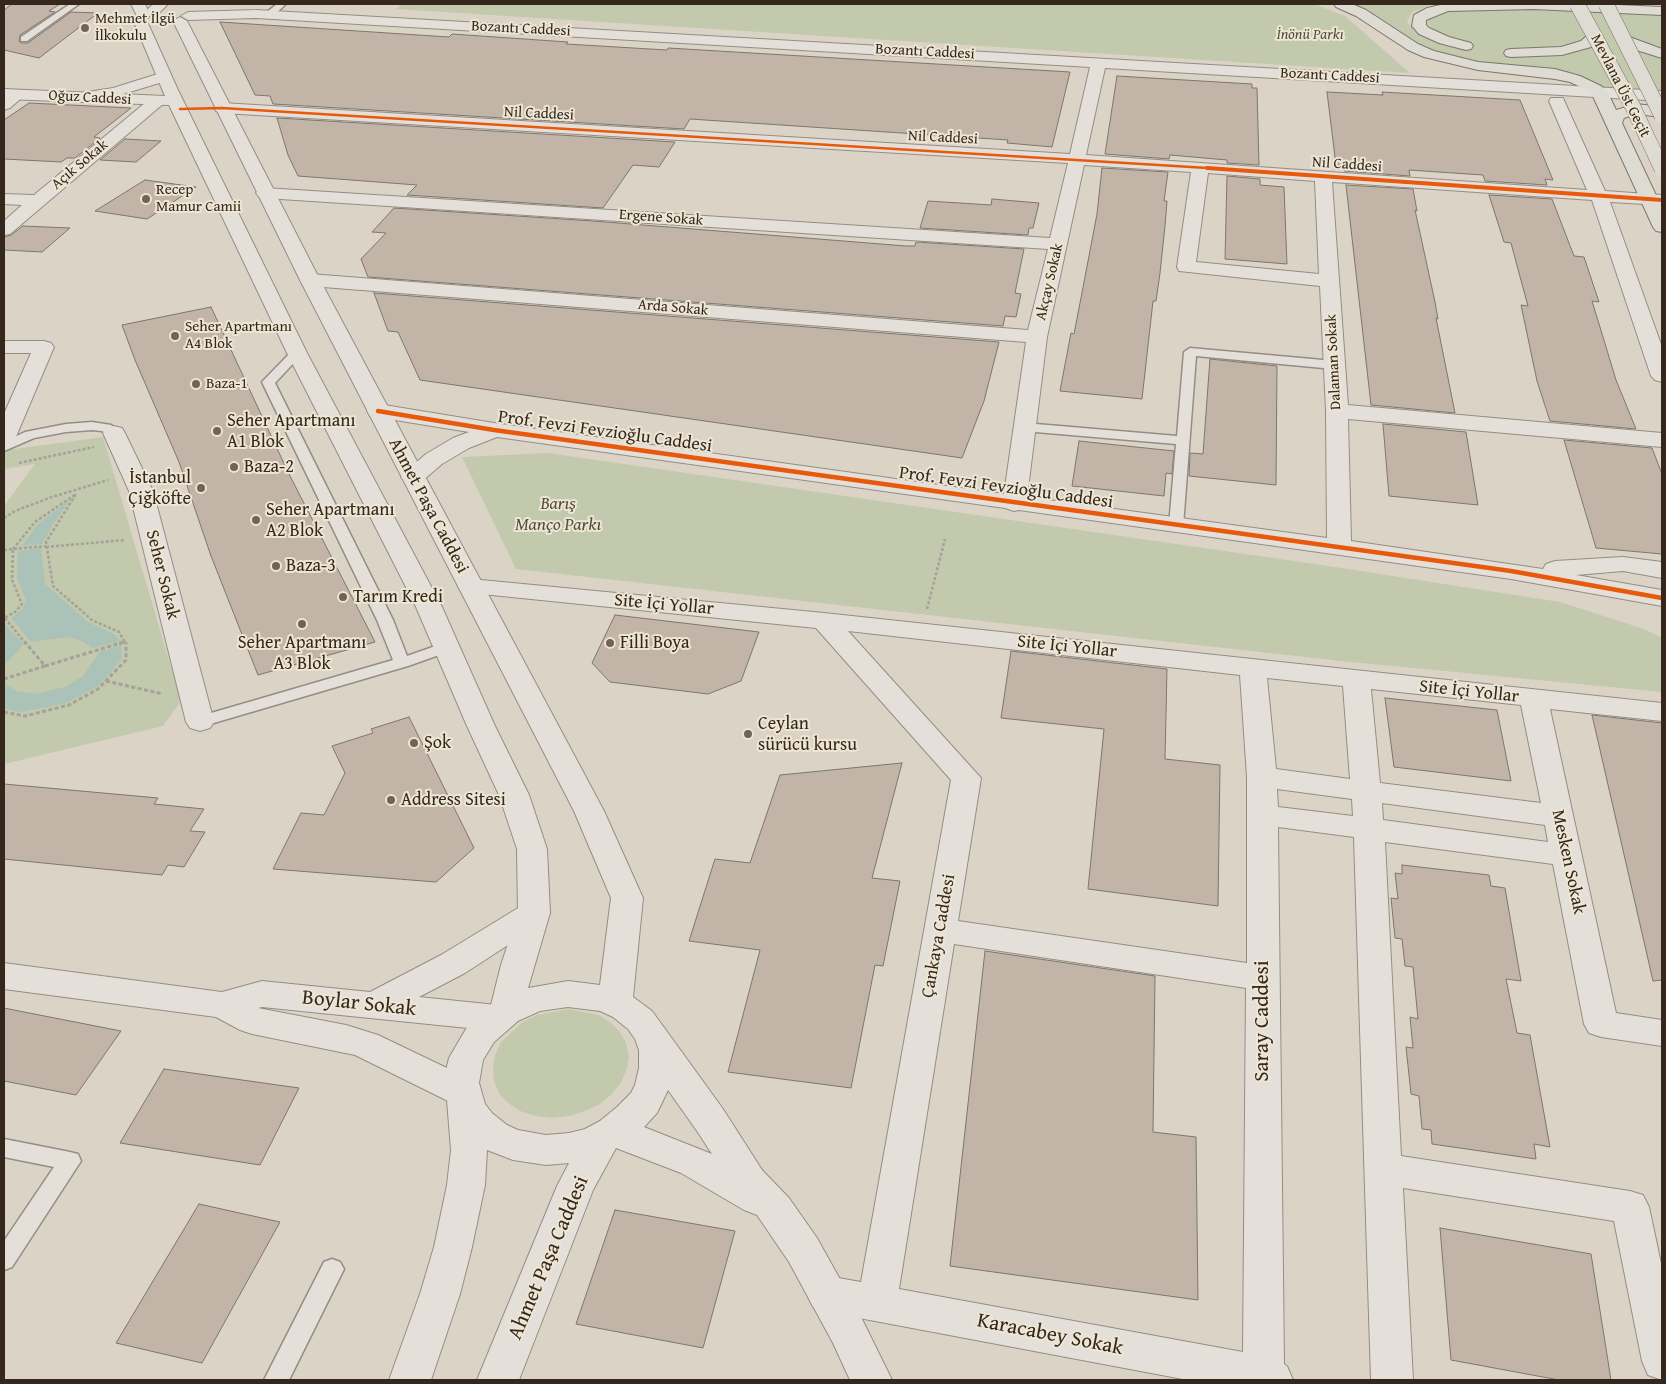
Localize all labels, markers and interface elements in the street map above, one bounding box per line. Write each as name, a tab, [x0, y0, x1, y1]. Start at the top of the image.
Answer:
place label: Mehmet İlgü İlkokulu	[95, 10, 175, 45]
street label: Bozantı Caddesi	[471, 17, 571, 41]
marker: Mehmet İlgü İlkokulu	[79, 22, 91, 34]
park label: İnönü Parkı	[1276, 26, 1344, 44]
street label: Mevlana Üst Geçit	[1586, 31, 1654, 141]
street label: Bozantı Caddesi	[875, 40, 975, 64]
street label: Bozantı Caddesi	[1280, 64, 1380, 88]
street label: Oğuz Caddesi	[48, 87, 132, 109]
street label: Nil Caddesi	[504, 103, 574, 125]
street label: Nil Caddesi	[908, 127, 978, 149]
street label: Açık Sokak	[48, 136, 112, 194]
street label: Nil Caddesi	[1311, 154, 1383, 176]
place label: Recep Mamur Camii	[156, 181, 241, 216]
marker: Recep Mamur Camii	[140, 193, 152, 205]
street label: Ergene Sokak	[618, 206, 704, 230]
street label: Akçay Sokak	[1032, 242, 1068, 322]
street label: Arda Sokak	[637, 296, 709, 320]
street label: Dalaman Sokak	[1323, 314, 1345, 410]
place label: Seher Apartmanı A4 Blok	[185, 318, 292, 353]
marker: Seher Apartmanı A4 Blok	[169, 330, 181, 342]
place label: Baza-1	[206, 375, 248, 393]
marker: Baza-1	[190, 378, 202, 390]
street label: Prof. Fevzi Fevzioğlu Caddesi	[497, 406, 713, 458]
place label: Seher Apartmanı A1 Blok	[227, 410, 355, 452]
marker: Seher Apartmanı A1 Blok	[211, 425, 223, 437]
street label: Ahmet Paşa Caddesi	[383, 435, 473, 577]
place label: Baza-2	[244, 456, 294, 478]
marker: Baza-2	[228, 461, 240, 473]
street label: Prof. Fevzi Fevzioğlu Caddesi	[898, 462, 1114, 514]
place label: İstanbul Çiğköfte	[128, 467, 191, 509]
marker: İstanbul Çiğköfte	[195, 482, 207, 494]
park label: Barış Manço Parkı	[515, 493, 601, 536]
place label: Seher Apartmanı A2 Blok	[266, 499, 394, 542]
marker: Seher Apartmanı A2 Blok	[250, 514, 262, 526]
street label: Seher Sokak	[140, 528, 184, 622]
place label: Baza-3	[286, 555, 336, 577]
marker: Baza-3	[270, 560, 282, 572]
place label: Tarım Kredi	[353, 586, 443, 608]
street label: Site İçi Yollar	[613, 590, 715, 620]
marker: Tarım Kredi	[337, 591, 349, 603]
marker: Seher Apartmanı A3 Blok	[296, 618, 308, 630]
street label: Site İçi Yollar	[1016, 631, 1118, 663]
place label: Seher Apartmanı A3 Blok	[238, 632, 366, 674]
place label: Filli Boya	[620, 632, 690, 654]
marker: Filli Boya	[604, 637, 616, 649]
street label: Site İçi Yollar	[1418, 676, 1520, 708]
place label: Ceylan sürücü kursu	[758, 713, 857, 756]
marker: Ceylan sürücü kursu	[742, 728, 754, 740]
place label: Şok	[424, 732, 451, 754]
marker: Şok	[408, 737, 420, 749]
place label: Address Sitesi	[401, 789, 506, 811]
marker: Address Sitesi	[385, 794, 397, 806]
street label: Mesken Sokak	[1546, 808, 1590, 916]
street label: Çankaya Caddesi	[917, 872, 961, 1000]
street label: Saray Caddesi	[1250, 960, 1276, 1082]
street label: Boylar Sokak	[301, 985, 417, 1023]
street label: Ahmet Paşa Caddesi	[503, 1172, 595, 1344]
street label: Karacabey Sokak	[975, 1309, 1125, 1361]

